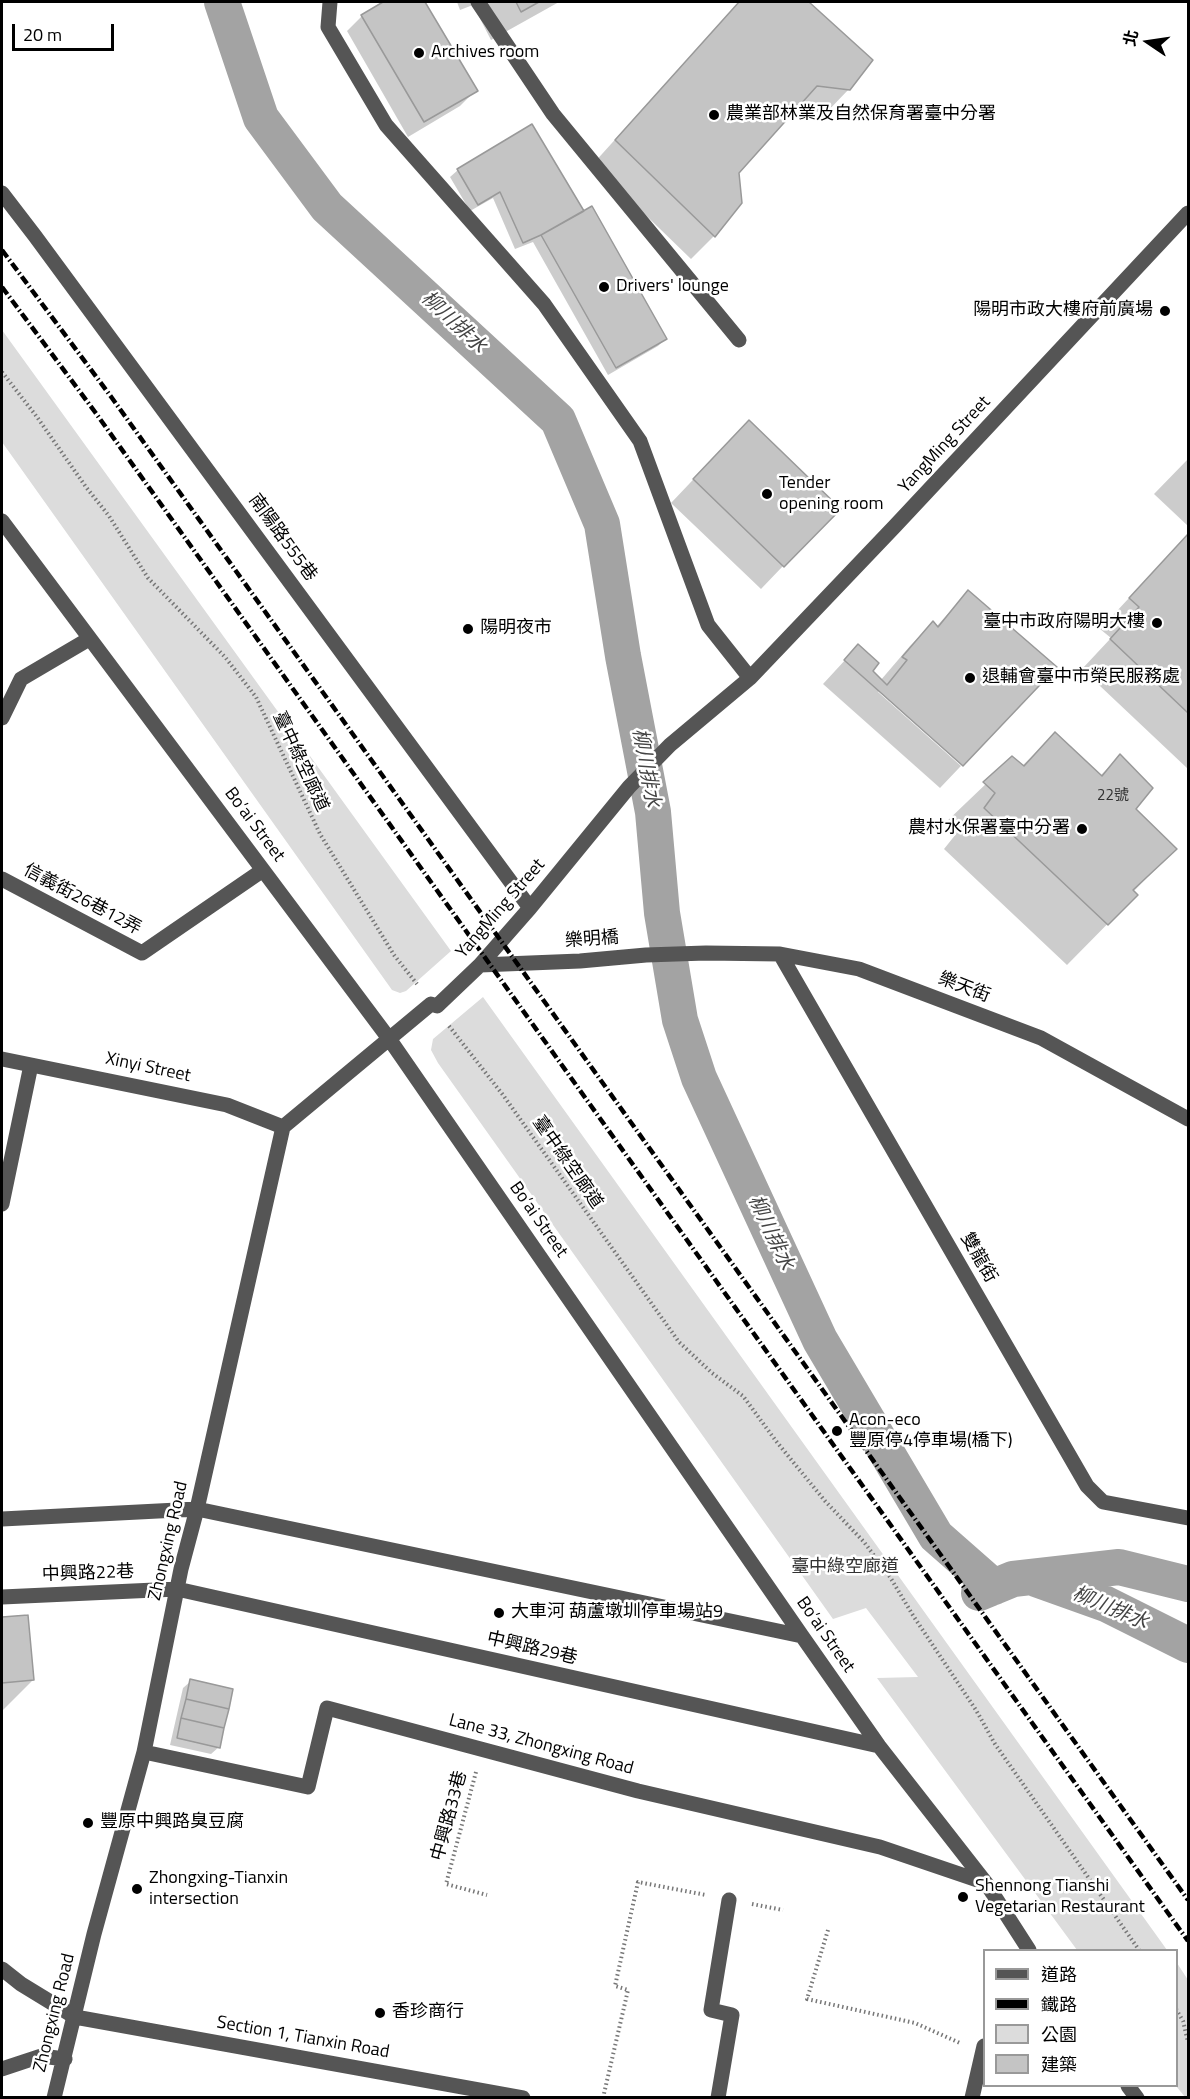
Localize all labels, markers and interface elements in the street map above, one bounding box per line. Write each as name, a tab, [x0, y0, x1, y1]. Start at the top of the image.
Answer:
scale bar	[15, 12, 117, 50]
north arrow	[1118, 12, 1178, 72]
text: 20 m	[23, 21, 62, 48]
text: 北	[1117, 27, 1144, 48]
place label: Archives room	[431, 42, 539, 64]
marker: Archives room	[412, 46, 426, 60]
place label: 農業部林業及自然保育署臺中分署	[726, 104, 996, 126]
marker: 農業部林業及自然保育署臺中分署	[707, 108, 721, 122]
place label: Drivers' lounge	[616, 276, 729, 298]
marker: Drivers' lounge	[597, 280, 611, 294]
water label: 柳川排水	[416, 287, 490, 359]
place label: 陽明市政大樓府前廣場	[973, 300, 1153, 322]
marker: 陽明市政大樓府前廣場	[1158, 304, 1172, 318]
street label: YangMing Street	[895, 392, 995, 498]
place label: Tender opening room	[779, 473, 884, 516]
marker: Tender opening room	[760, 487, 774, 501]
street label: 南陽路555巷	[243, 490, 321, 586]
place label: 臺中市政府陽明大樓	[983, 612, 1145, 634]
marker: 臺中市政府陽明大樓	[1150, 616, 1164, 630]
place label: 陽明夜市	[480, 618, 552, 640]
marker: 陽明夜市	[461, 622, 475, 636]
place label: 退輔會臺中市榮民服務處	[982, 667, 1180, 689]
marker: 退輔會臺中市榮民服務處	[963, 671, 977, 685]
street label: 臺中綠空廊道	[267, 708, 333, 816]
water label: 柳川排水	[626, 727, 664, 809]
street label: Bo’ai Street	[219, 784, 289, 866]
house number: 22號	[1097, 787, 1129, 805]
place label: 農村水保署臺中分署	[908, 818, 1070, 840]
marker: 農村水保署臺中分署	[1075, 822, 1089, 836]
street label: YangMing Street	[452, 855, 550, 963]
street label: 信義街26巷12弄	[19, 860, 145, 940]
street label: 樂明橋	[564, 927, 620, 953]
street label: 樂天街	[935, 968, 993, 1008]
street label: Xinyi Street	[103, 1048, 193, 1088]
street label: 臺中綠空廊道	[527, 1113, 607, 1213]
street label: Bo’ai Street	[504, 1178, 572, 1262]
water label: 柳川排水	[742, 1192, 798, 1274]
street label: 雙龍街	[955, 1229, 1001, 1287]
place label: Acon-eco 豐原停4停車場(橋下)	[849, 1410, 1013, 1452]
marker: Acon-eco 豐原停4停車場(橋下)	[830, 1424, 844, 1438]
street label: Zhongxing Road	[145, 1479, 193, 1603]
park label: 臺中綠空廊道	[791, 1557, 899, 1579]
street label: 中興路22巷	[42, 1562, 134, 1586]
water label: 柳川排水	[1068, 1582, 1152, 1636]
street label: Bo’ai Street	[791, 1593, 859, 1677]
place label: 大車河 葫蘆墩圳停車場站9	[511, 1602, 723, 1624]
marker: 大車河 葫蘆墩圳停車場站9	[492, 1606, 506, 1620]
street label: 中興路29巷	[485, 1628, 579, 1670]
street label: Lane 33, Zhongxing Road	[446, 1710, 636, 1780]
street label: 中興路33巷	[428, 1769, 472, 1863]
place label: 豐原中興路臭豆腐	[100, 1812, 244, 1834]
marker: 豐原中興路臭豆腐	[81, 1816, 95, 1830]
place label: Zhongxing-Tianxin intersection	[149, 1868, 288, 1910]
place label: Shennong Tianshi Vegetarian Restaurant	[975, 1876, 1145, 1918]
marker: Zhongxing-Tianxin intersection	[130, 1882, 144, 1896]
marker: Shennong Tianshi Vegetarian Restaurant	[956, 1890, 970, 1904]
legend	[983, 1949, 1178, 2087]
street label: Zhongxing Road	[30, 1951, 80, 2075]
text: 道路	[1041, 1961, 1077, 1988]
text: 鐵路	[1041, 1991, 1077, 2018]
place label: 香珍商行	[392, 2002, 464, 2024]
marker: 香珍商行	[373, 2006, 387, 2020]
street label: Section 1, Tianxin Road	[215, 2012, 391, 2064]
text: 公園	[1041, 2021, 1077, 2048]
text: 建築	[1041, 2051, 1077, 2078]

